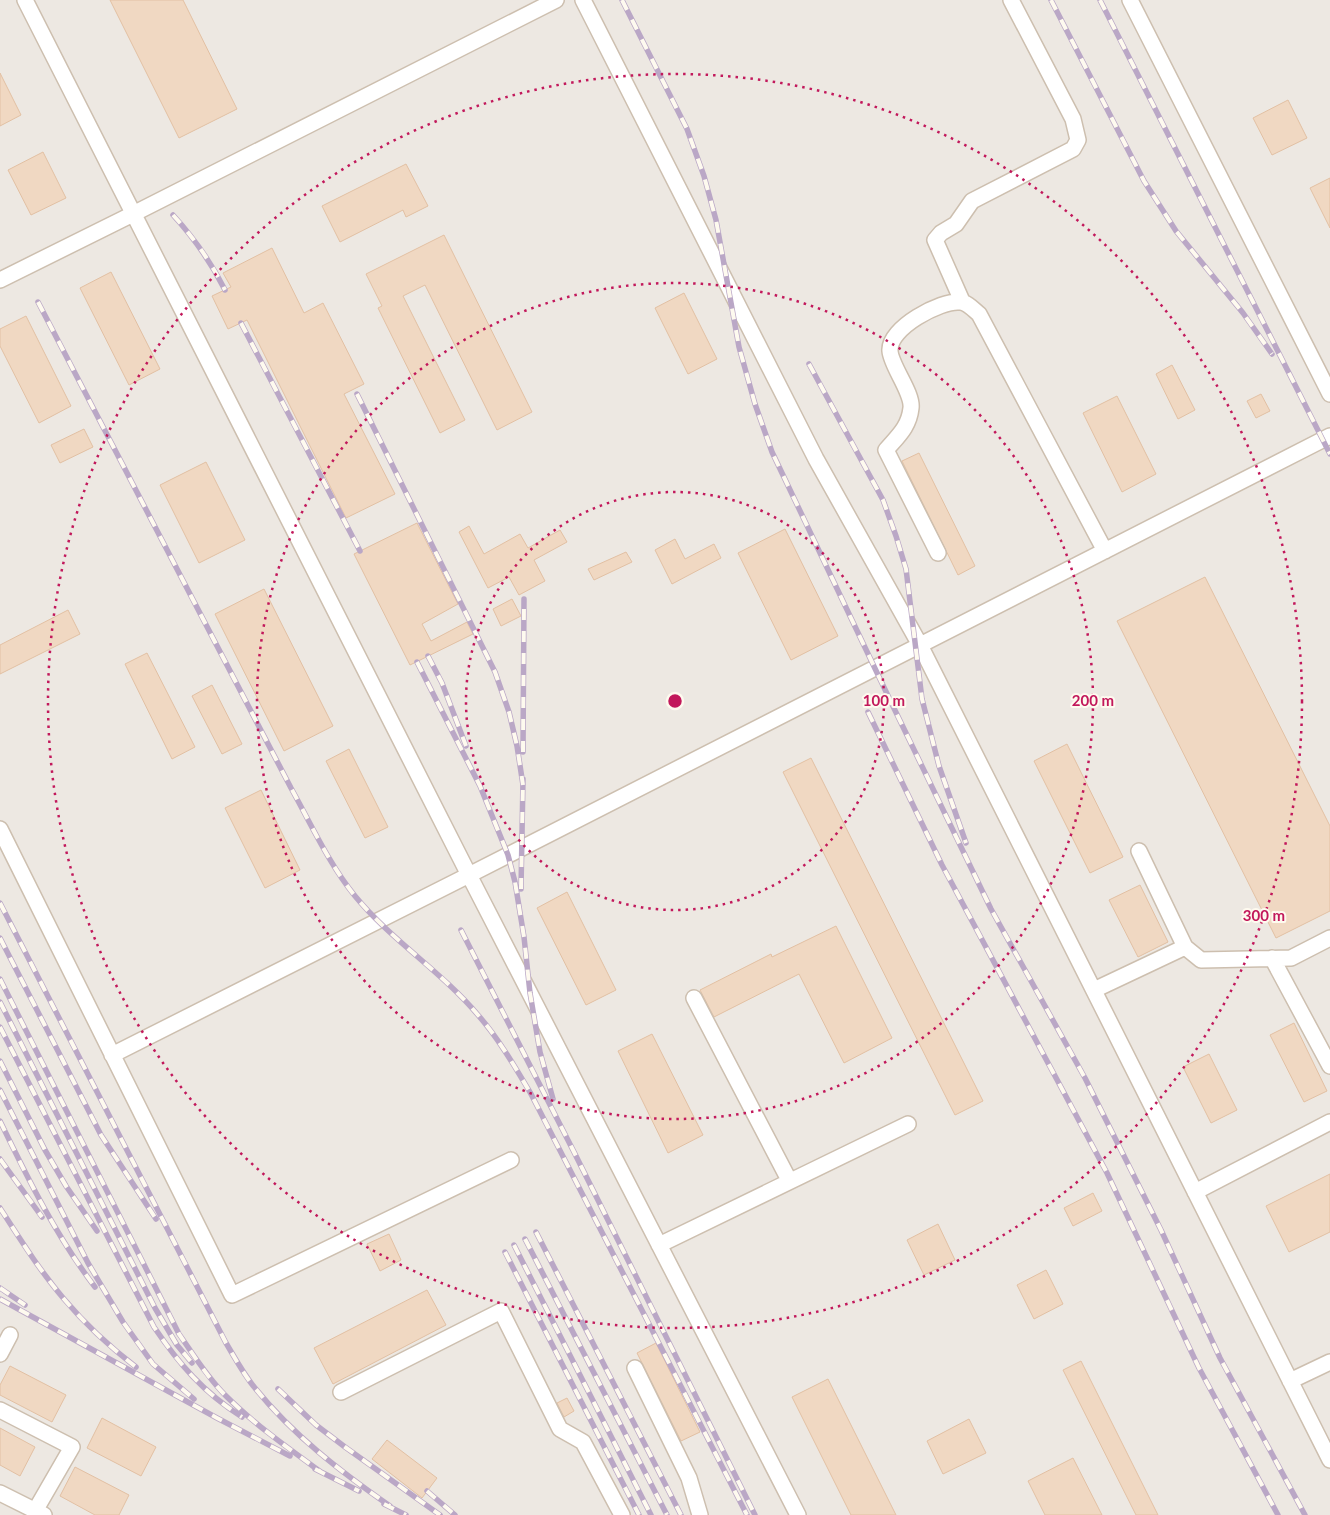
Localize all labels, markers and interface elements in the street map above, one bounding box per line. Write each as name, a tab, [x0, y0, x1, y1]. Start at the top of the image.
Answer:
text: 100 m	[863, 691, 905, 709]
text: 200 m	[1072, 691, 1114, 709]
centre of rings	[666, 692, 684, 710]
text: 300 m	[1243, 906, 1285, 924]

